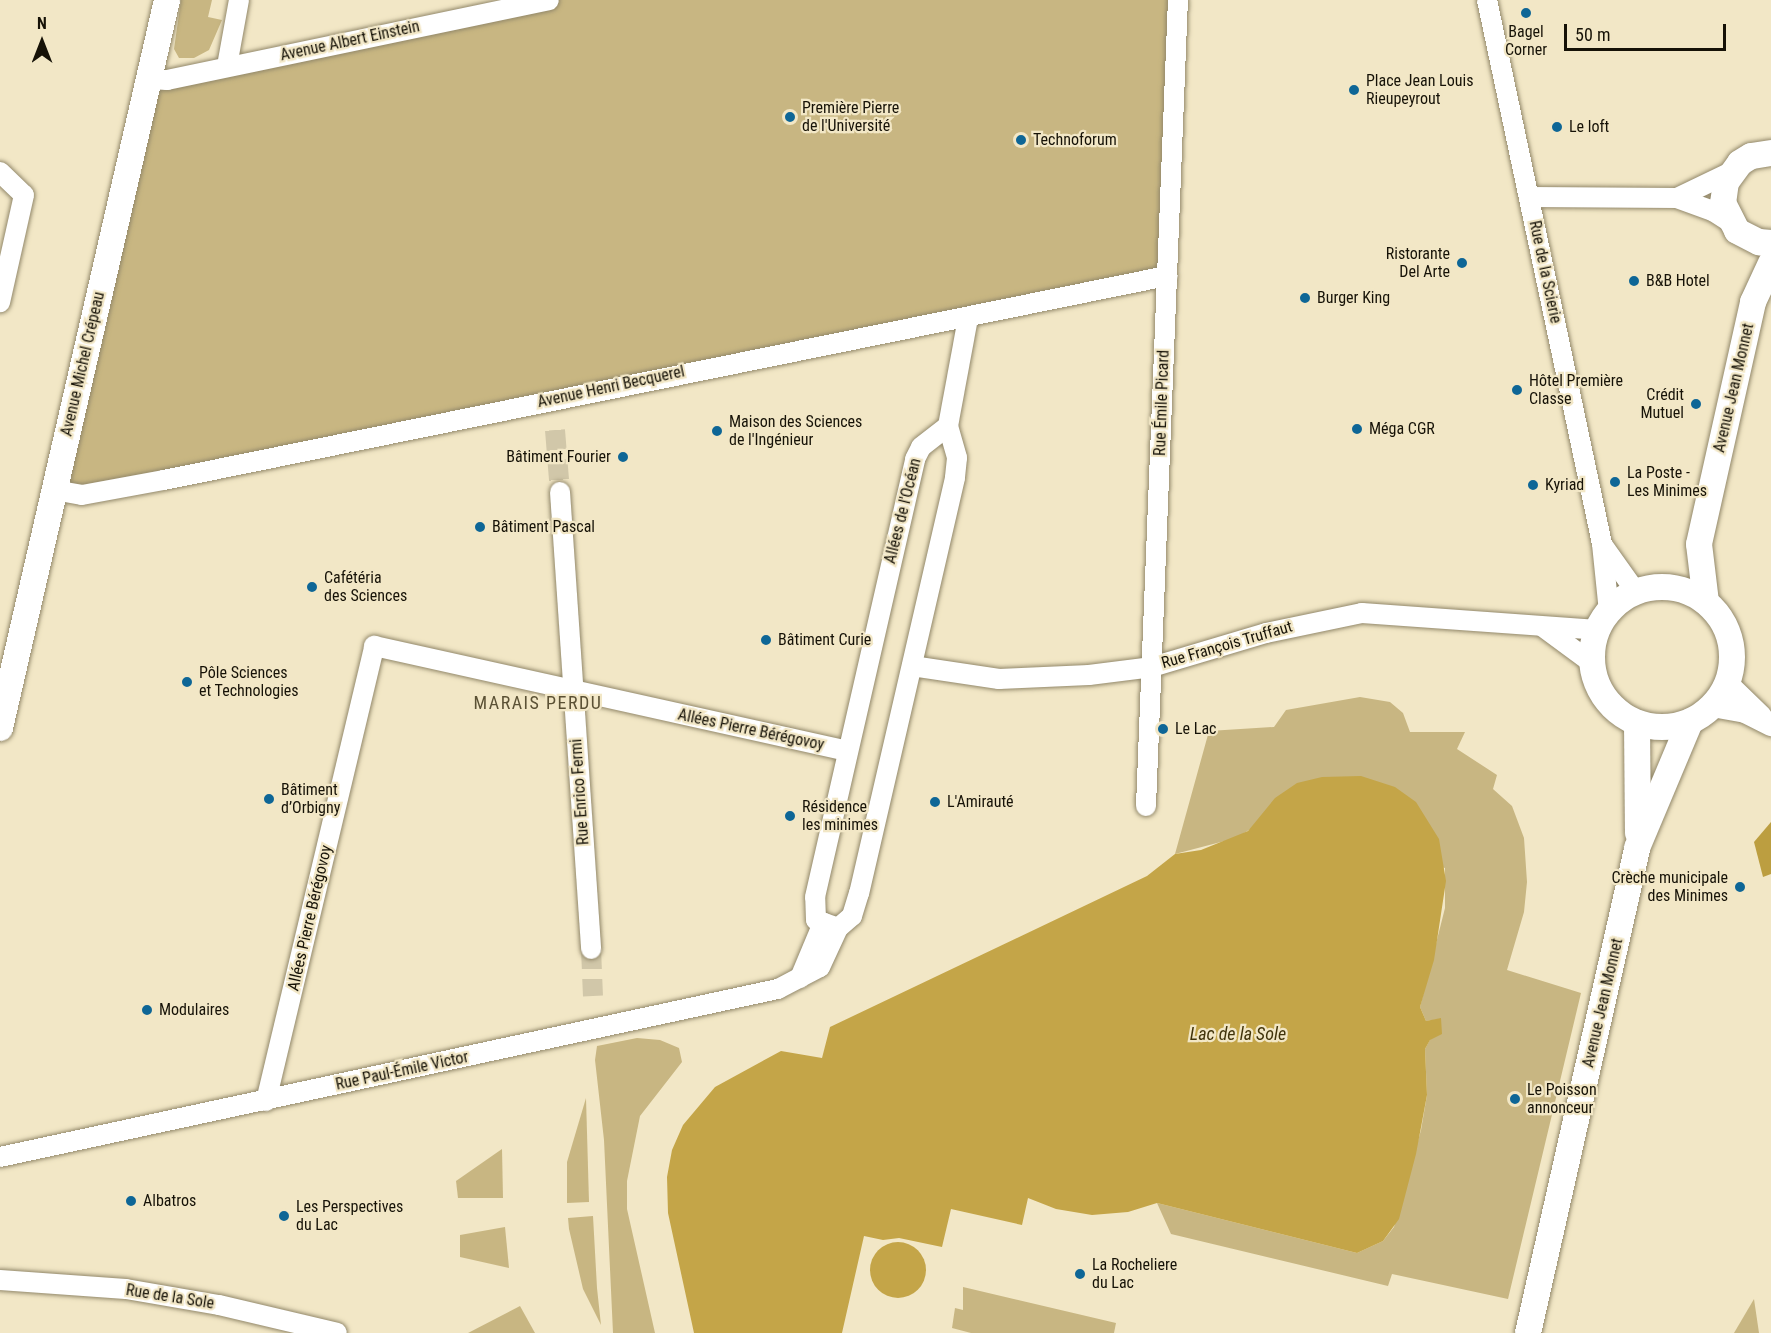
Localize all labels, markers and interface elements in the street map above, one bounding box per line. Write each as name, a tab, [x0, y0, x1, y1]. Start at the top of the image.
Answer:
marker: Bagel Corner	[1519, 6, 1533, 20]
north arrow	[12, 12, 72, 72]
scale bar	[1567, 12, 1729, 50]
text: N	[37, 14, 47, 33]
street label: Avenue Albert Einstein	[279, 17, 421, 65]
place label: Bagel Corner	[1505, 22, 1547, 60]
text: 50 m	[1575, 24, 1610, 45]
place label: Place Jean Louis Rieupeyrout	[1366, 71, 1473, 109]
marker: Place Jean Louis Rieupeyrout	[1347, 83, 1361, 97]
place label: Première Pierre de l'Université	[802, 98, 899, 136]
marker: Première Pierre de l'Université	[783, 110, 797, 124]
place label: Le loft	[1569, 117, 1609, 137]
marker: Le loft	[1550, 120, 1564, 134]
place label: Technoforum	[1033, 130, 1117, 150]
marker: Technoforum	[1014, 133, 1028, 147]
street label: Rue de la Scierie	[1525, 219, 1565, 325]
place label: Ristorante Del Arte	[1386, 244, 1450, 282]
marker: Ristorante Del Arte	[1455, 256, 1469, 270]
place label: B&B Hotel	[1646, 271, 1710, 291]
marker: B&B Hotel	[1627, 274, 1641, 288]
place label: Burger King	[1317, 288, 1390, 308]
street label: Avenue Michel Crépeau	[57, 290, 109, 438]
marker: Burger King	[1298, 291, 1312, 305]
street label: Avenue Jean Monnet	[1710, 322, 1758, 454]
street label: Rue Émile Picard	[1151, 350, 1173, 456]
street label: Avenue Henri Becquerel	[536, 362, 686, 412]
place label: Hôtel Première Classe	[1529, 371, 1623, 409]
marker: Hôtel Première Classe	[1510, 383, 1524, 397]
place label: Crédit Mutuel	[1641, 385, 1684, 423]
marker: Crédit Mutuel	[1689, 397, 1703, 411]
place label: Maison des Sciences de l'Ingénieur	[729, 412, 862, 450]
place label: Méga CGR	[1369, 419, 1435, 439]
marker: Méga CGR	[1350, 422, 1364, 436]
marker: Maison des Sciences de l'Ingénieur	[710, 424, 724, 438]
place label: Bâtiment Fourier	[506, 447, 611, 467]
marker: Bâtiment Fourier	[616, 450, 630, 464]
street label: Allées de l'Océan	[881, 456, 925, 566]
place label: La Poste - Les Minimes	[1627, 463, 1707, 501]
place label: Kyriad	[1545, 475, 1584, 495]
marker: La Poste - Les Minimes	[1608, 475, 1622, 489]
marker: Kyriad	[1526, 478, 1540, 492]
place label: Bâtiment Pascal	[492, 517, 595, 537]
marker: Bâtiment Pascal	[473, 520, 487, 534]
place label: Cafétéria des Sciences	[324, 568, 407, 606]
marker: Cafétéria des Sciences	[305, 580, 319, 594]
street label: Rue François Truffaut	[1159, 617, 1295, 673]
place label: Bâtiment Curie	[778, 630, 871, 650]
marker: Bâtiment Curie	[759, 633, 773, 647]
place label: Pôle Sciences et Technologies	[199, 663, 299, 701]
marker: Pôle Sciences et Technologies	[180, 675, 194, 689]
district label: MARAIS PERDU	[474, 692, 602, 714]
street label: Allées Pierre Bérégovoy	[676, 705, 826, 755]
place label: Le Lac	[1175, 719, 1216, 739]
marker: Le Lac	[1156, 722, 1170, 736]
street label: Rue Enrico Fermi	[567, 738, 593, 846]
place label: Bâtiment d’Orbigny	[281, 780, 340, 818]
marker: Bâtiment d’Orbigny	[262, 792, 276, 806]
place label: L'Amirauté	[947, 792, 1014, 812]
marker: L'Amirauté	[928, 795, 942, 809]
place label: Résidence les minimes	[802, 797, 878, 835]
marker: Résidence les minimes	[783, 809, 797, 823]
street label: Allées Pierre Bérégovoy	[284, 843, 336, 993]
place label: Crèche municipale des Minimes	[1611, 868, 1728, 906]
marker: Crèche municipale des Minimes	[1733, 880, 1747, 894]
street label: Avenue Jean Monnet	[1579, 937, 1627, 1069]
place label: Modulaires	[159, 1000, 229, 1020]
marker: Modulaires	[140, 1003, 154, 1017]
water label: Lac de la Sole	[1190, 1023, 1286, 1045]
street label: Rue Paul-Émile Victor	[334, 1048, 470, 1094]
place label: Le Poisson annonceur	[1527, 1080, 1597, 1118]
marker: Le Poisson annonceur	[1508, 1092, 1522, 1106]
place label: Albatros	[143, 1191, 196, 1211]
marker: Albatros	[124, 1194, 138, 1208]
place label: Les Perspectives du Lac	[296, 1197, 403, 1235]
marker: Les Perspectives du Lac	[277, 1209, 291, 1223]
place label: La Rocheliere du Lac	[1092, 1255, 1177, 1293]
marker: La Rocheliere du Lac	[1073, 1267, 1087, 1281]
street label: Rue de la Sole	[125, 1281, 215, 1313]

